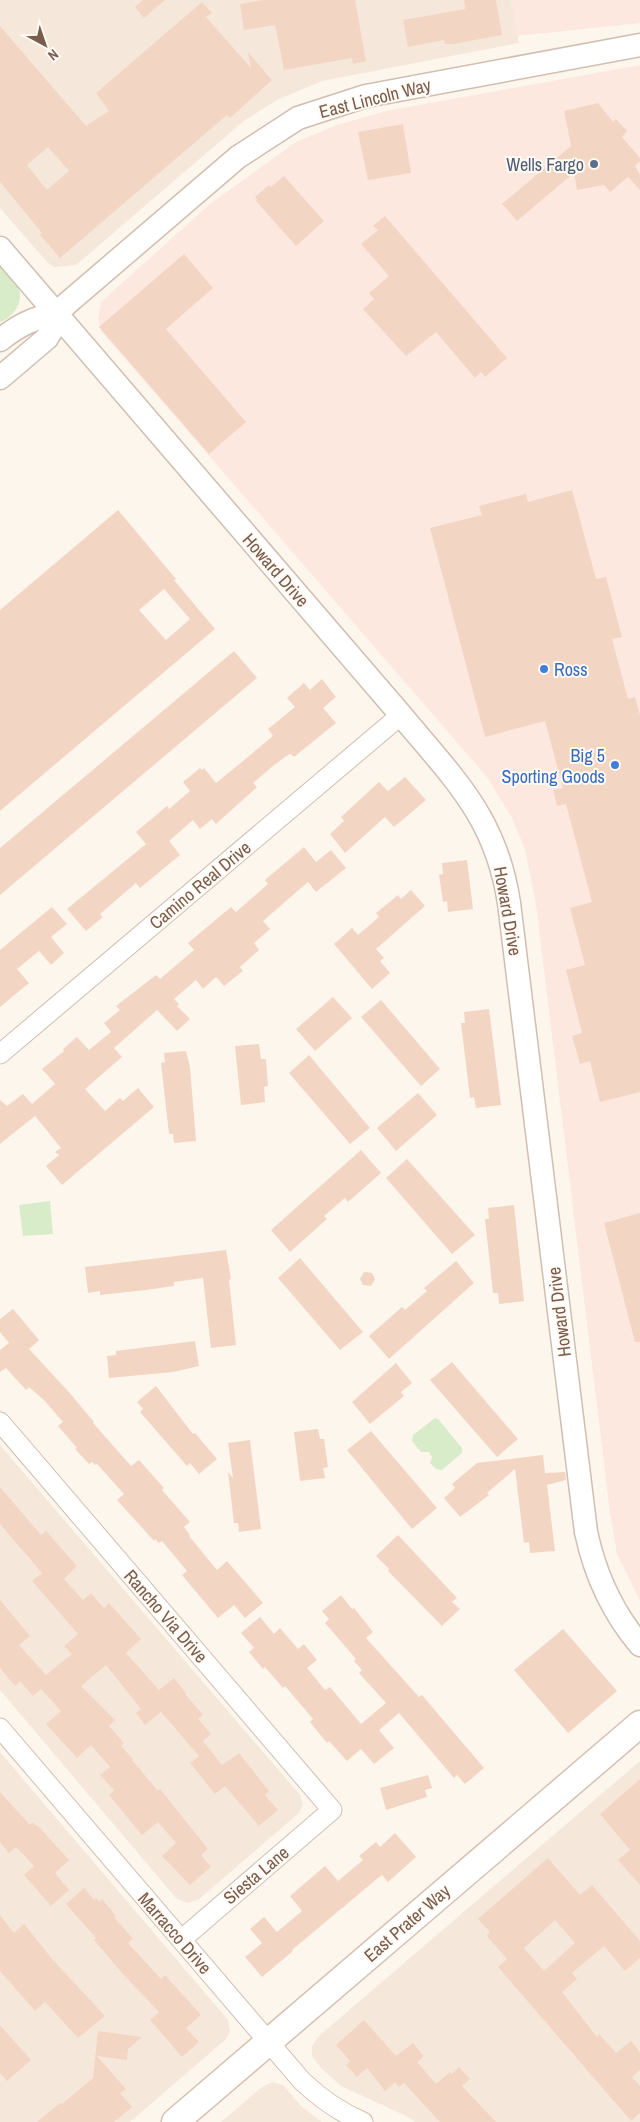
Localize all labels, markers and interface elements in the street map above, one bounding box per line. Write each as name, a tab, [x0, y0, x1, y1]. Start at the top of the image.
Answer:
north arrow	[20, 20, 70, 70]
text: N	[44, 45, 62, 65]
street label: East Lincoln Way	[317, 72, 434, 124]
place label: Wells Fargo	[506, 152, 584, 177]
marker: Wells Fargo	[588, 158, 600, 170]
street label: Howard Drive	[237, 528, 315, 612]
place label: Ross	[554, 657, 588, 682]
marker: Ross	[538, 663, 550, 675]
place label: Big 5 Sporting Goods	[502, 743, 605, 789]
marker: Big 5 Sporting Goods	[609, 759, 621, 771]
street label: Camino Real Drive	[144, 835, 256, 935]
street label: Howard Drive	[488, 864, 528, 958]
street label: Howard Drive	[541, 1266, 577, 1358]
street label: Rancho Via Drive	[118, 1564, 214, 1668]
street label: Siesta Lane	[218, 1840, 294, 1910]
street label: East Prater Way	[358, 1878, 456, 1968]
street label: Marracco Drive	[132, 1887, 218, 1979]

